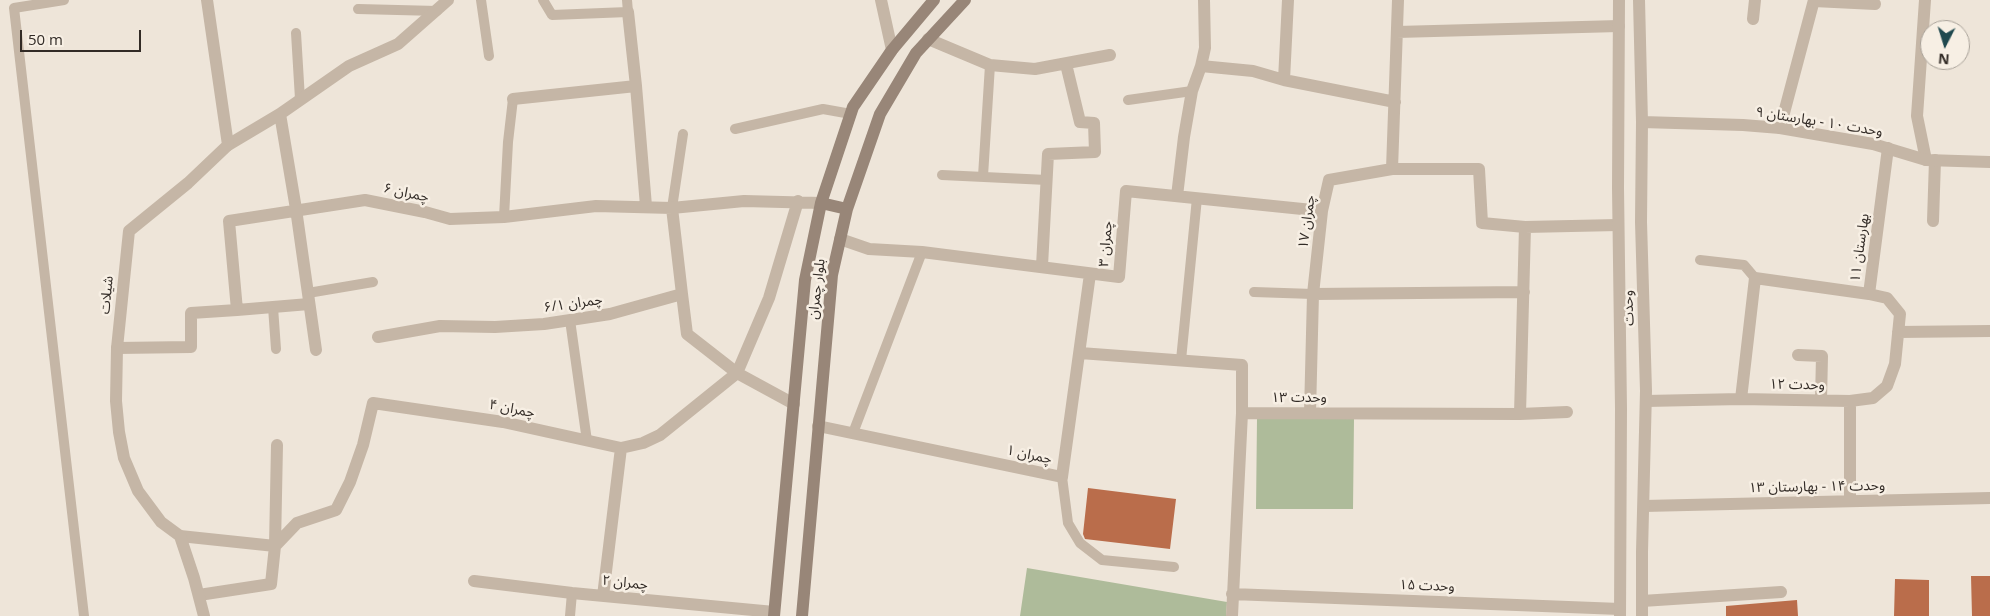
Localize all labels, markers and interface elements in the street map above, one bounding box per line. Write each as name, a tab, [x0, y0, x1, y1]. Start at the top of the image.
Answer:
scale bar	[22, 20, 144, 52]
north arrow	[1920, 20, 1970, 70]
text: 50 m	[28, 29, 63, 49]
text: N	[1937, 49, 1950, 69]
street label: وحدت ۱۰ - بهارستان ۹	[1754, 104, 1884, 140]
street label: چمران ۶	[382, 180, 430, 206]
street label: چمران ۱۷	[1295, 194, 1319, 250]
street label: بهارستان ۱۱	[1847, 213, 1873, 283]
street label: چمران ۳	[1096, 220, 1116, 268]
street label: بلوار چمران	[805, 258, 829, 320]
street label: شیلات	[97, 275, 117, 315]
street label: وحدت	[1620, 290, 1638, 326]
street label: چمران ۶/۱	[542, 292, 604, 316]
street label: وحدت ۱۲	[1769, 376, 1825, 394]
street label: وحدت ۱۳	[1271, 390, 1327, 406]
street label: چمران ۴	[488, 396, 536, 422]
street label: چمران ۱	[1005, 442, 1053, 468]
street label: وحدت ۱۴ - بهارستان ۱۳	[1749, 477, 1885, 497]
street label: چمران ۲	[601, 572, 649, 594]
street label: وحدت ۱۵	[1399, 577, 1455, 595]

